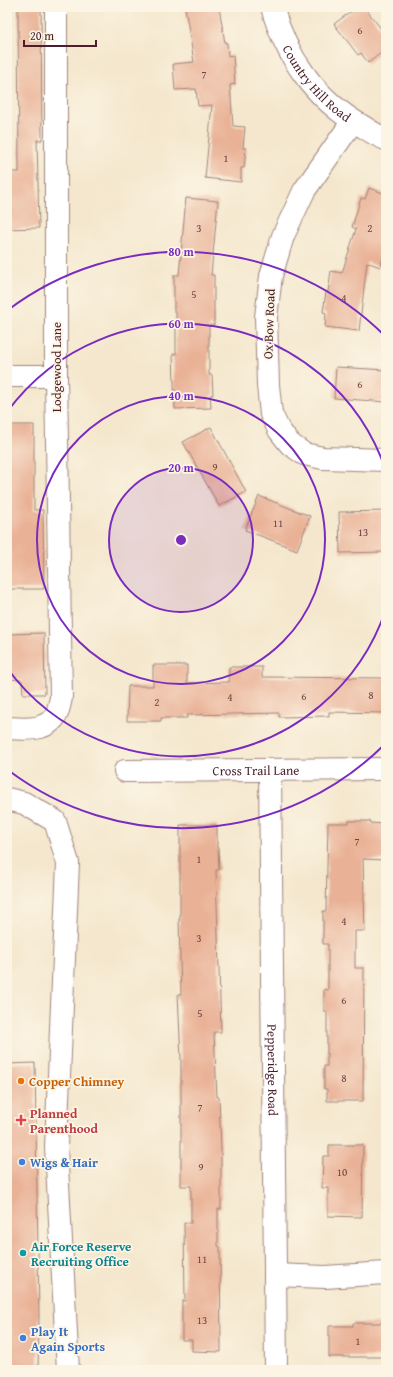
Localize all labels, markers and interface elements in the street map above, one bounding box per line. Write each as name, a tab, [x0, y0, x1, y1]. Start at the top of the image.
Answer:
scale bar	[24, 22, 96, 48]
house number: 6	[357, 22, 363, 38]
text: 20 m	[30, 27, 54, 44]
street label: Country Hill Road	[278, 41, 355, 126]
house number: 7	[201, 66, 207, 82]
house number: 1	[223, 150, 229, 166]
house number: 3	[196, 220, 202, 236]
house number: 2	[367, 220, 373, 236]
text: 80 m	[168, 243, 194, 260]
house number: 5	[191, 286, 197, 302]
street label: Ox Bow Road	[258, 288, 280, 360]
house number: 4	[341, 290, 347, 306]
text: 60 m	[168, 315, 194, 332]
street label: Lodgewood Lane	[47, 322, 66, 412]
house number: 6	[357, 376, 363, 392]
text: 40 m	[168, 387, 194, 404]
text: 20 m	[168, 459, 194, 476]
house number: 9	[212, 459, 218, 475]
house number: 11	[273, 515, 283, 531]
house number: 13	[358, 524, 368, 540]
centre of rings	[174, 533, 188, 547]
house number: 8	[368, 687, 374, 703]
house number: 6	[301, 688, 307, 704]
house number: 4	[227, 689, 233, 705]
house number: 2	[154, 694, 160, 710]
street label: Cross Trail Lane	[212, 760, 300, 780]
house number: 7	[354, 833, 360, 849]
house number: 1	[196, 851, 202, 867]
house number: 4	[341, 913, 347, 929]
house number: 3	[196, 930, 202, 946]
house number: 6	[341, 992, 347, 1008]
house number: 5	[197, 1005, 203, 1021]
street label: Pepperidge Road	[263, 1024, 283, 1116]
house number: 8	[341, 1070, 347, 1086]
place label: Copper Chimney	[29, 1072, 125, 1091]
marker: Copper Chimney	[16, 1076, 26, 1086]
house number: 7	[197, 1099, 203, 1115]
place label: Planned Parenthood	[30, 1104, 99, 1138]
marker: Planned Parenthood	[15, 1114, 27, 1126]
place label: Wigs & Hair	[30, 1153, 98, 1172]
marker: Wigs & Hair	[17, 1157, 27, 1167]
house number: 9	[198, 1159, 204, 1175]
house number: 10	[337, 1164, 347, 1180]
place label: Air Force Reserve Recruiting Office	[31, 1237, 131, 1271]
marker: Air Force Reserve Recruiting Office	[18, 1248, 28, 1258]
house number: 11	[197, 1251, 207, 1267]
house number: 13	[197, 1312, 207, 1328]
place label: Play It Again Sports	[31, 1322, 105, 1356]
marker: Play It Again Sports	[18, 1333, 28, 1343]
house number: 1	[355, 1333, 361, 1349]

